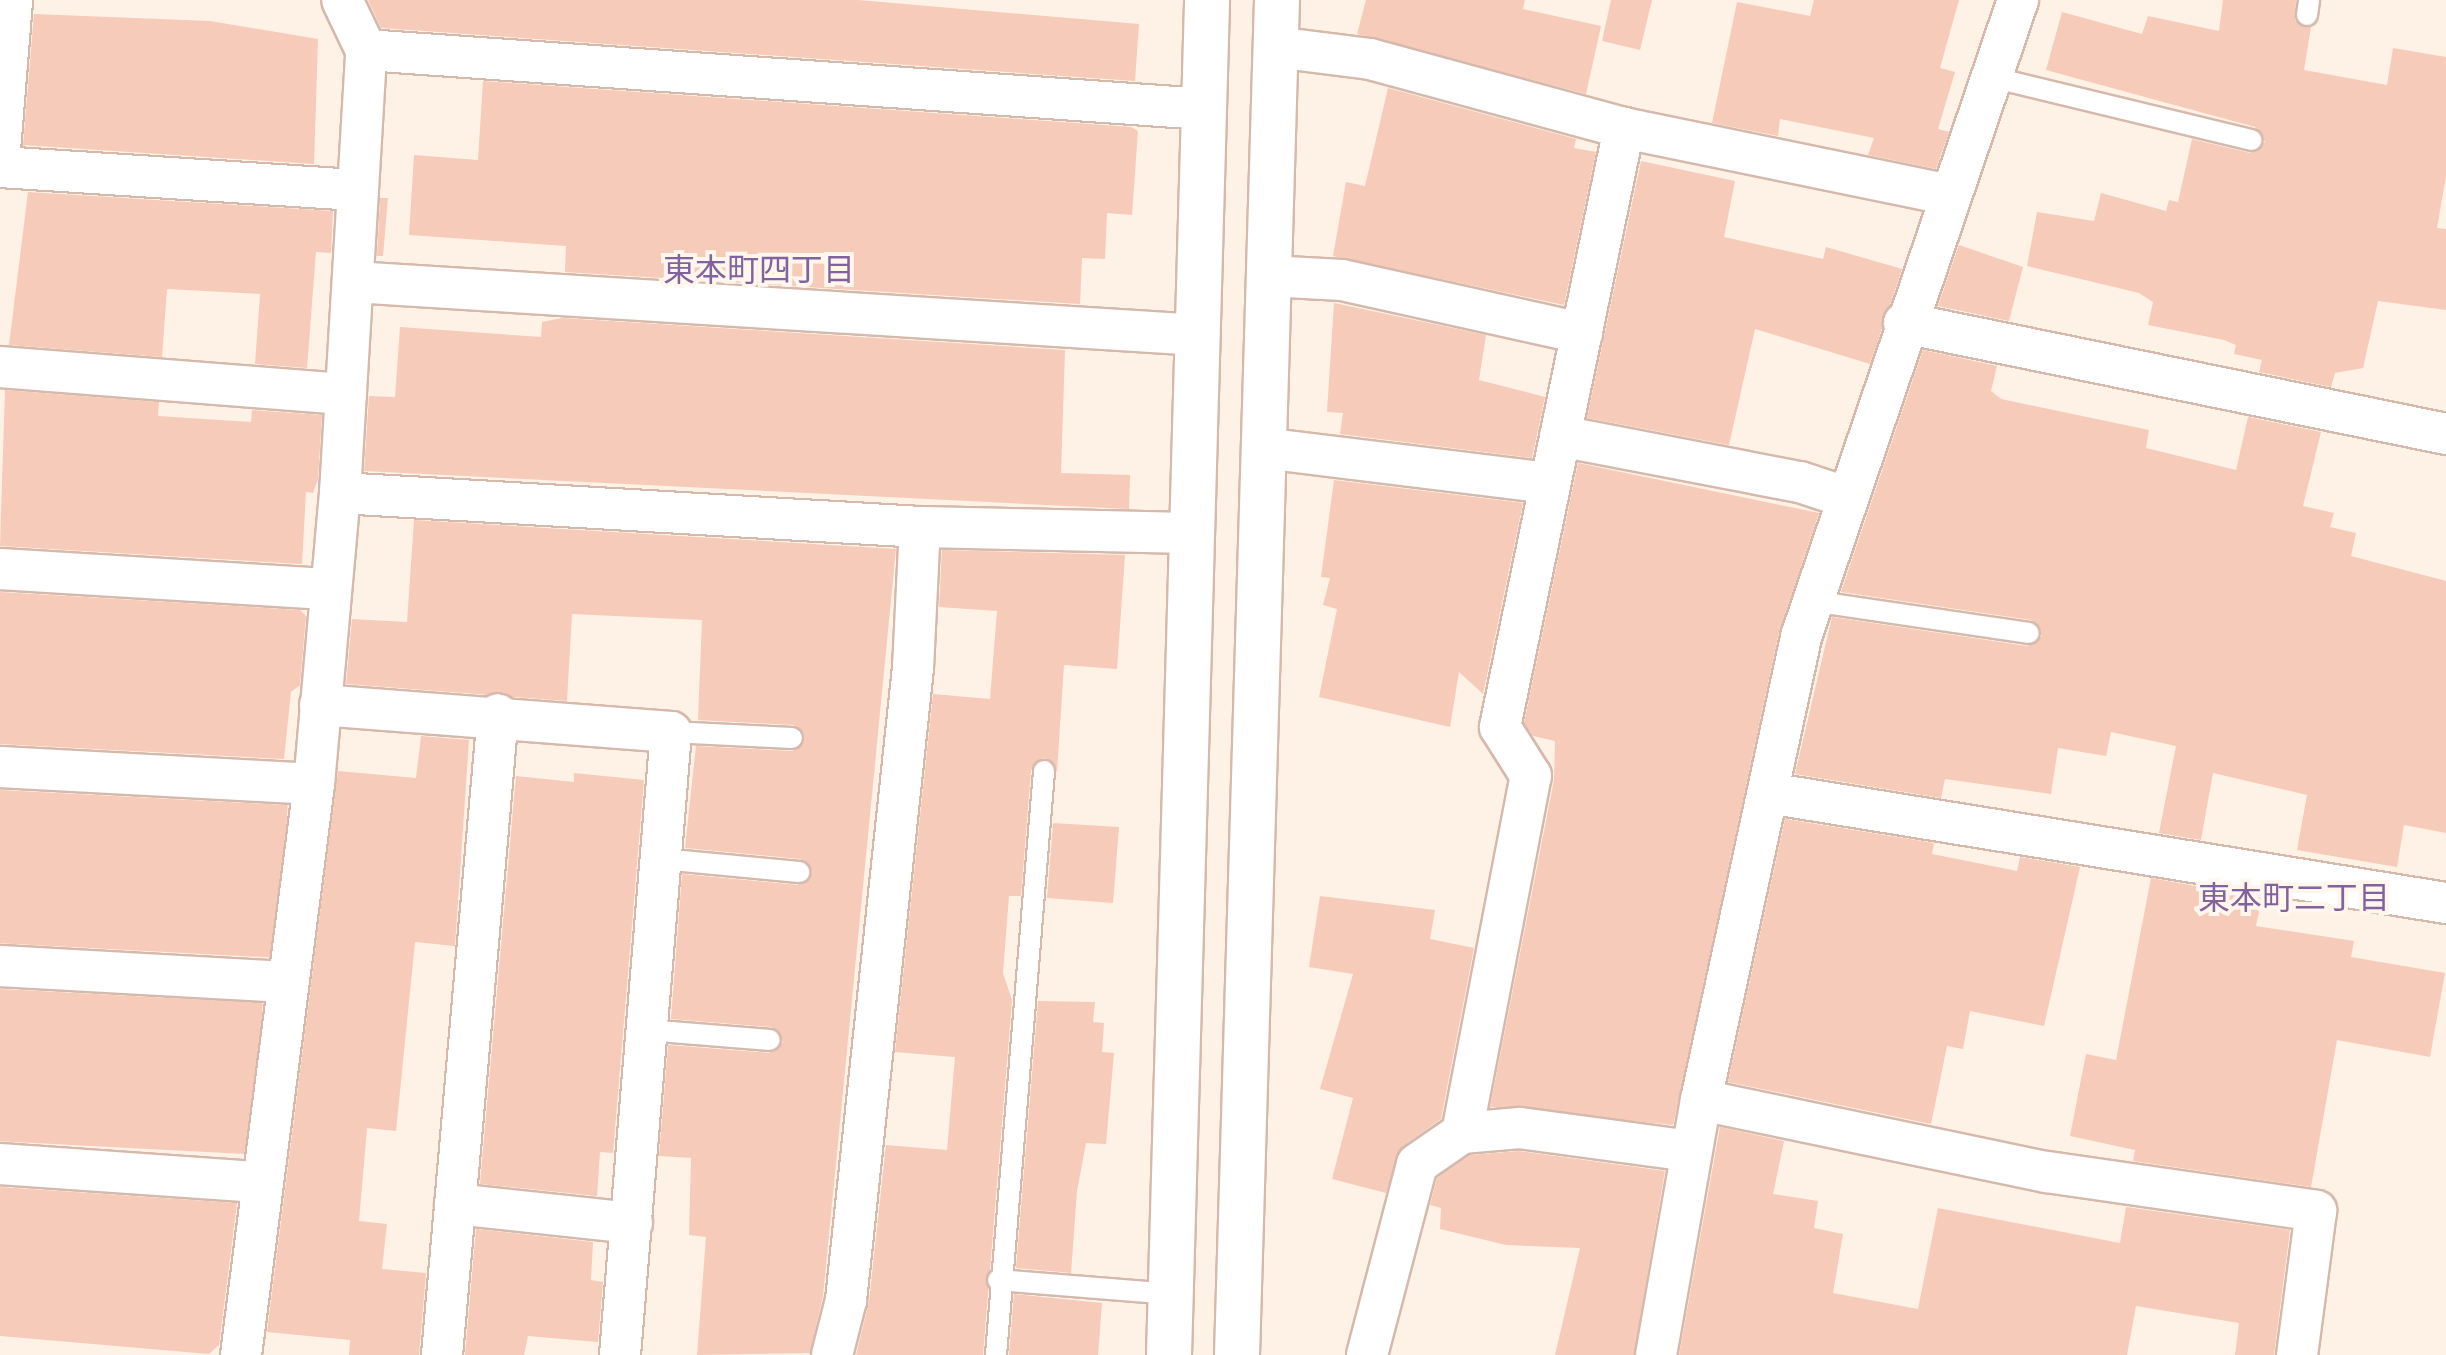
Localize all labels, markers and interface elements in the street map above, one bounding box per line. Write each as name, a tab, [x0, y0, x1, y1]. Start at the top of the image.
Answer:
district label: 東本町四丁目	[663, 250, 855, 288]
district label: 東本町二丁目	[2198, 878, 2390, 916]

